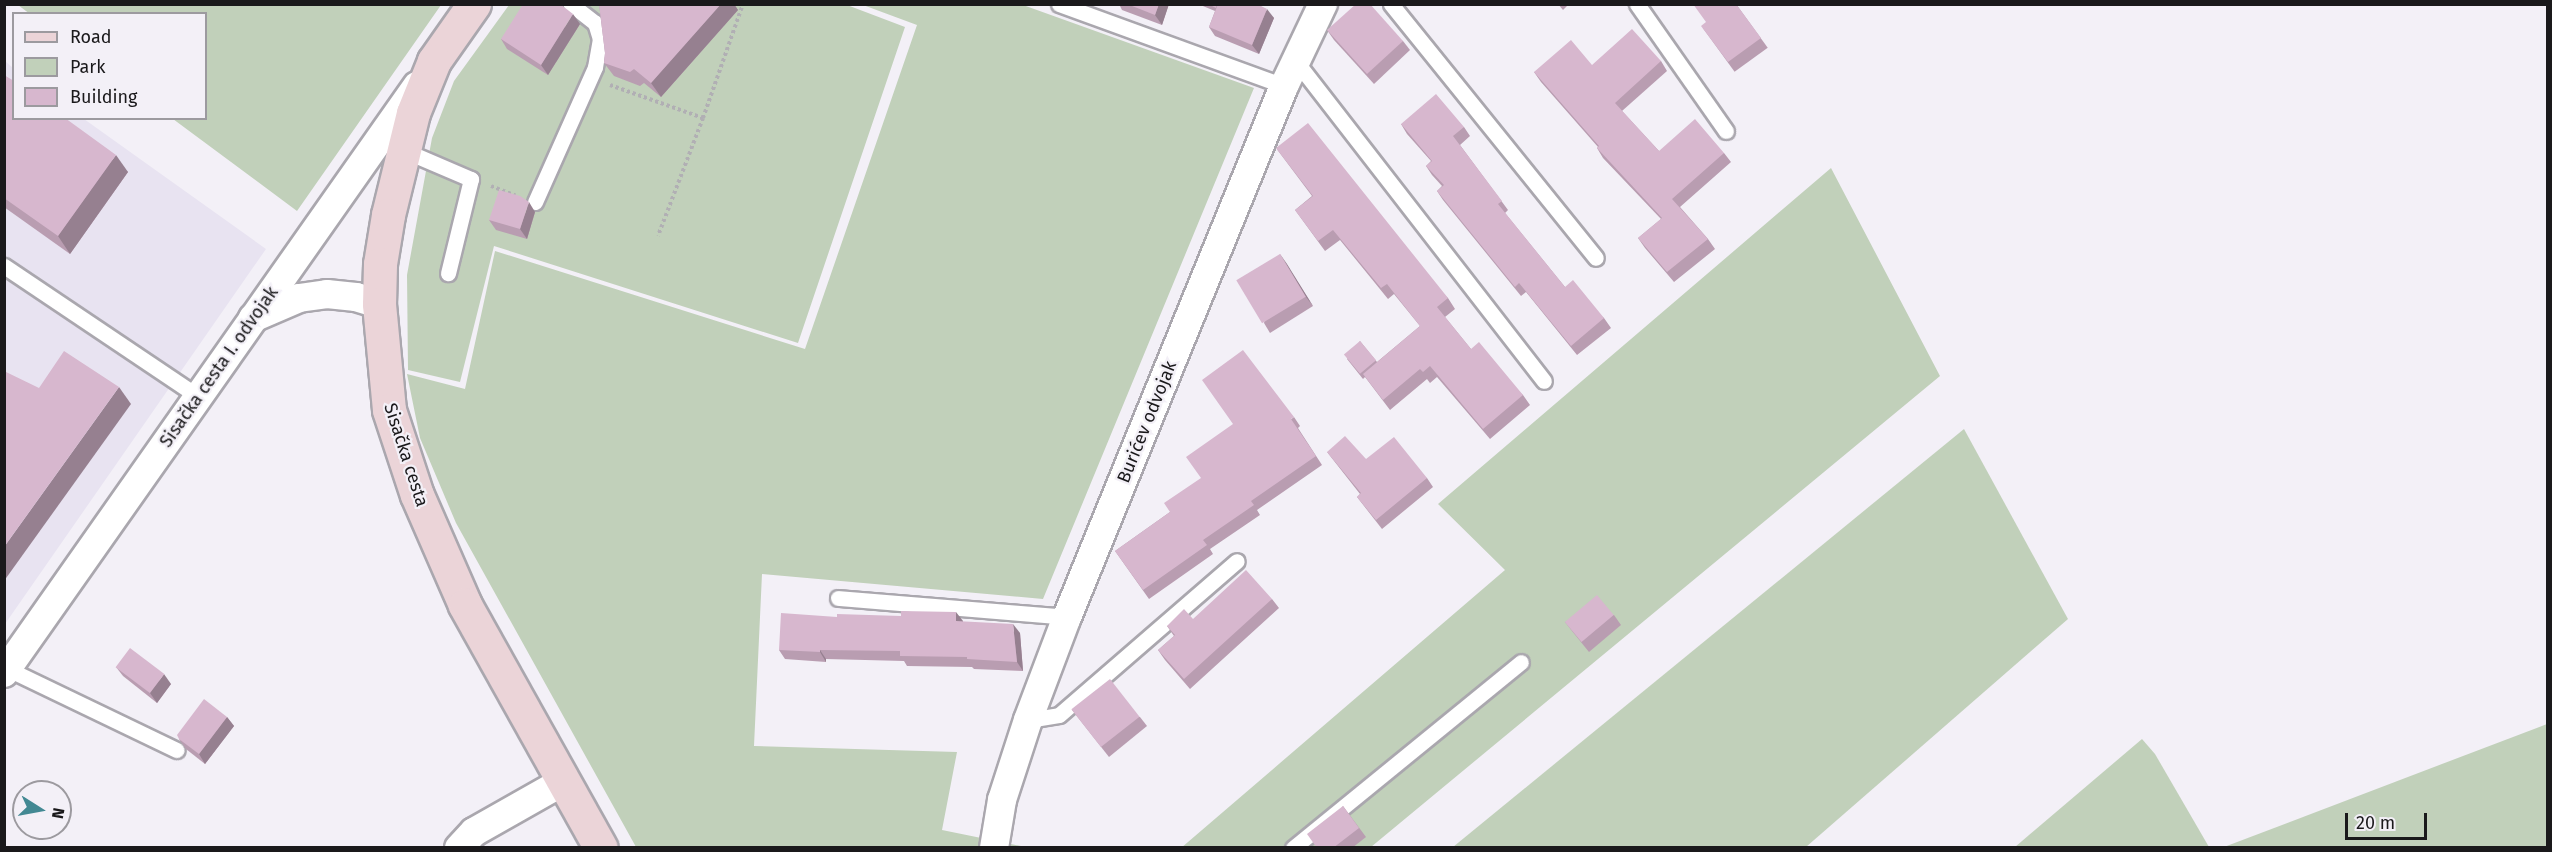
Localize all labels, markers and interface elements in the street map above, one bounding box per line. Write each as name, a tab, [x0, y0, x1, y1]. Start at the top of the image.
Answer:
legend	[12, 12, 207, 120]
text: Road	[70, 26, 112, 48]
text: Park	[70, 56, 105, 78]
text: Building	[70, 86, 137, 108]
street label: Sisačka cesta I. odvojak	[155, 282, 283, 452]
street label: Burićev odvojak	[1113, 358, 1181, 486]
street label: Sisačka cesta	[379, 400, 433, 510]
north arrow	[12, 780, 72, 840]
scale bar	[2348, 801, 2430, 839]
text: N	[48, 806, 69, 820]
text: 20 m	[2356, 812, 2395, 834]

